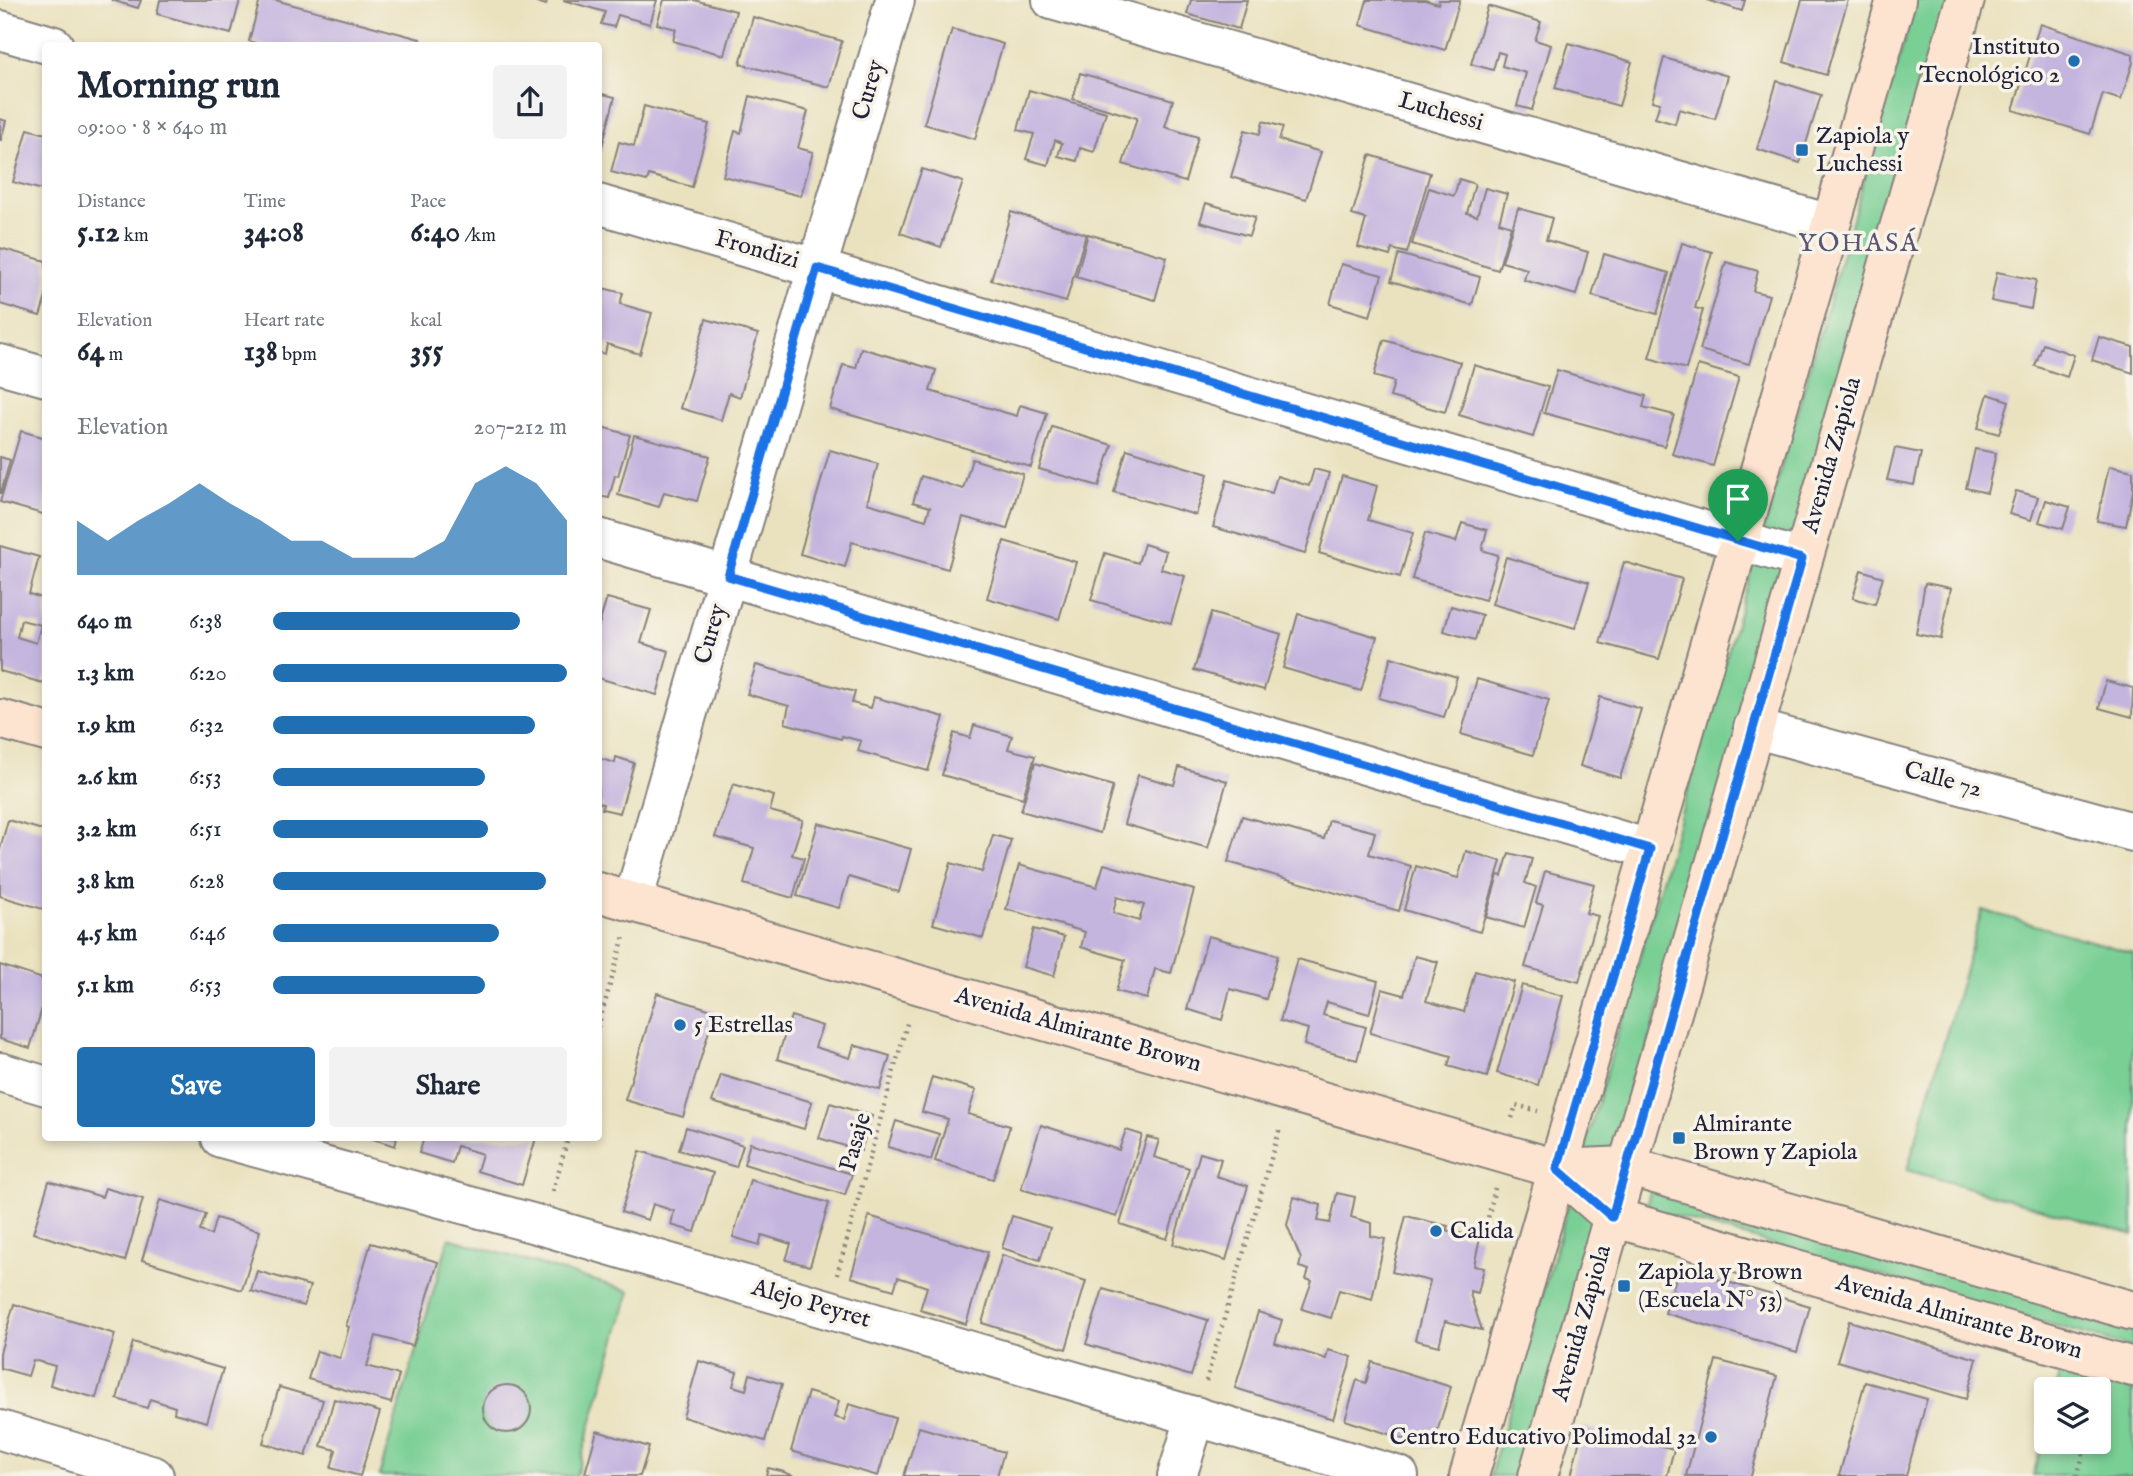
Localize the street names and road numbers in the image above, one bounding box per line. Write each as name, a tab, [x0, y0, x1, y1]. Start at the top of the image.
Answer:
street label: Curey	[846, 56, 892, 124]
street label: Luchessi	[1395, 85, 1487, 139]
street label: Frondizi	[711, 223, 803, 277]
street label: Avenida Zapiola	[1795, 373, 1869, 538]
street label: Curey	[688, 600, 734, 668]
street label: Calle 72	[1901, 755, 1985, 805]
street label: Avenida Almirante Brown	[950, 980, 1205, 1080]
street label: Pasaje	[833, 1109, 879, 1175]
street label: Avenida Zapiola	[1545, 1241, 1619, 1406]
street label: Avenida Almirante Brown	[1831, 1267, 2086, 1367]
street label: Alejo Peyret	[747, 1272, 874, 1336]

